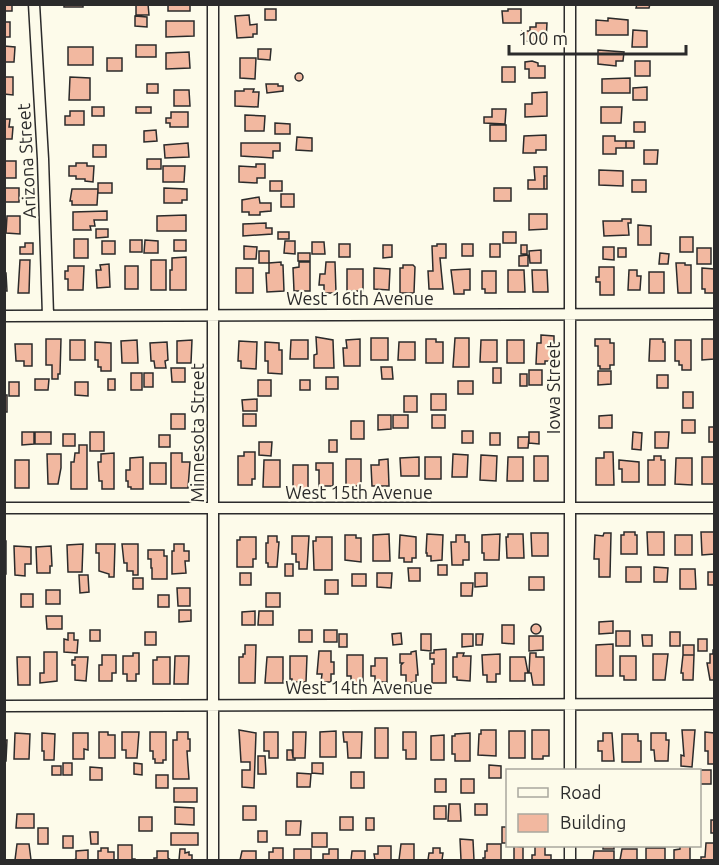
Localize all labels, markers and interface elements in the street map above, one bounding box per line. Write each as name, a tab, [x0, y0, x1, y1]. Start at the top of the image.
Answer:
scale bar	[509, 18, 686, 56]
text: 100 m	[518, 28, 568, 48]
street label: Arizona Street	[13, 103, 39, 219]
street label: West 16th Avenue	[286, 288, 434, 308]
street label: Iowa Street	[543, 342, 563, 434]
street label: Minnesota Street	[187, 363, 207, 503]
street label: West 15th Avenue	[285, 482, 433, 502]
street label: West 14th Avenue	[285, 677, 433, 697]
legend	[506, 769, 701, 847]
text: Road	[560, 782, 602, 802]
text: Building	[560, 812, 626, 832]

